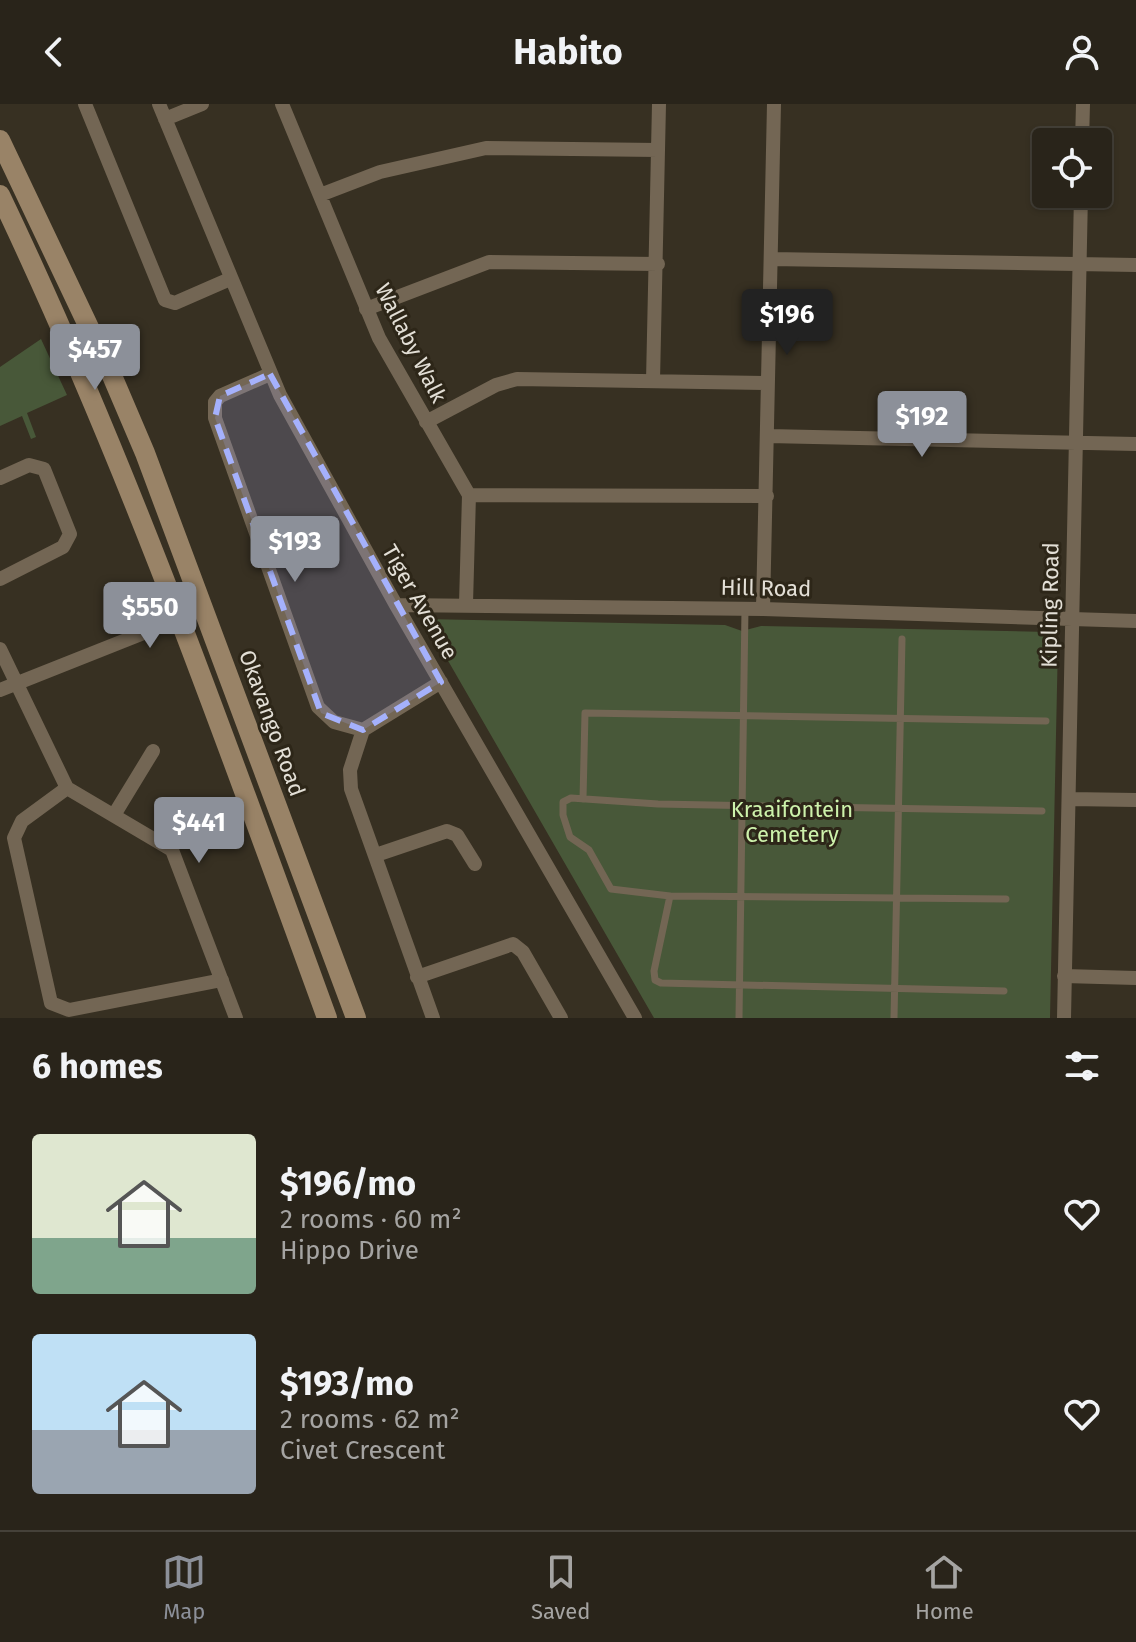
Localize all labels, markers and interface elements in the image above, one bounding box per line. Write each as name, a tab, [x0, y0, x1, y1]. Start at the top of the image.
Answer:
icon: back	[32, 30, 76, 74]
text: Habito	[513, 30, 623, 74]
icon: person	[1060, 30, 1104, 74]
map controls	[1032, 128, 1112, 208]
button: locate	[1032, 128, 1112, 208]
street label: Wallaby Walk	[369, 279, 453, 408]
pin: $196	[740, 289, 834, 357]
text: $196	[760, 299, 814, 330]
pin: $457	[48, 324, 142, 392]
text: $457	[68, 334, 122, 365]
pin: $192	[875, 391, 969, 459]
text: $192	[896, 401, 948, 432]
pin: $193	[248, 516, 342, 584]
text: $193	[269, 526, 321, 557]
street label: Tiger Avenue	[376, 540, 464, 664]
street label: Kipling Road	[1035, 542, 1065, 668]
street label: Hill Road	[720, 574, 812, 602]
pin: $550	[103, 582, 197, 650]
text: $550	[121, 592, 179, 623]
street label: Okavango Road	[233, 646, 311, 800]
park label: Kraaifontein Cemetery	[731, 796, 853, 848]
pin: $441	[152, 797, 246, 865]
text: $441	[172, 807, 226, 838]
icon: filters	[1060, 1044, 1104, 1088]
text: 6 homes	[32, 1046, 163, 1087]
text: $196/mo	[280, 1163, 416, 1204]
icon: home	[96, 1166, 192, 1262]
icon: heart	[1060, 1192, 1104, 1236]
text: 2 rooms · 60 m²	[280, 1204, 462, 1235]
text: Hippo Drive	[280, 1235, 419, 1266]
text: $193/mo	[280, 1363, 414, 1404]
icon: home	[96, 1366, 192, 1462]
icon: heart	[1060, 1392, 1104, 1436]
text: 2 rooms · 62 m²	[280, 1404, 460, 1435]
text: Civet Crescent	[280, 1435, 445, 1466]
tab: Map	[162, 1550, 206, 1625]
tab: Saved	[531, 1550, 590, 1625]
tab: Home	[915, 1550, 974, 1625]

